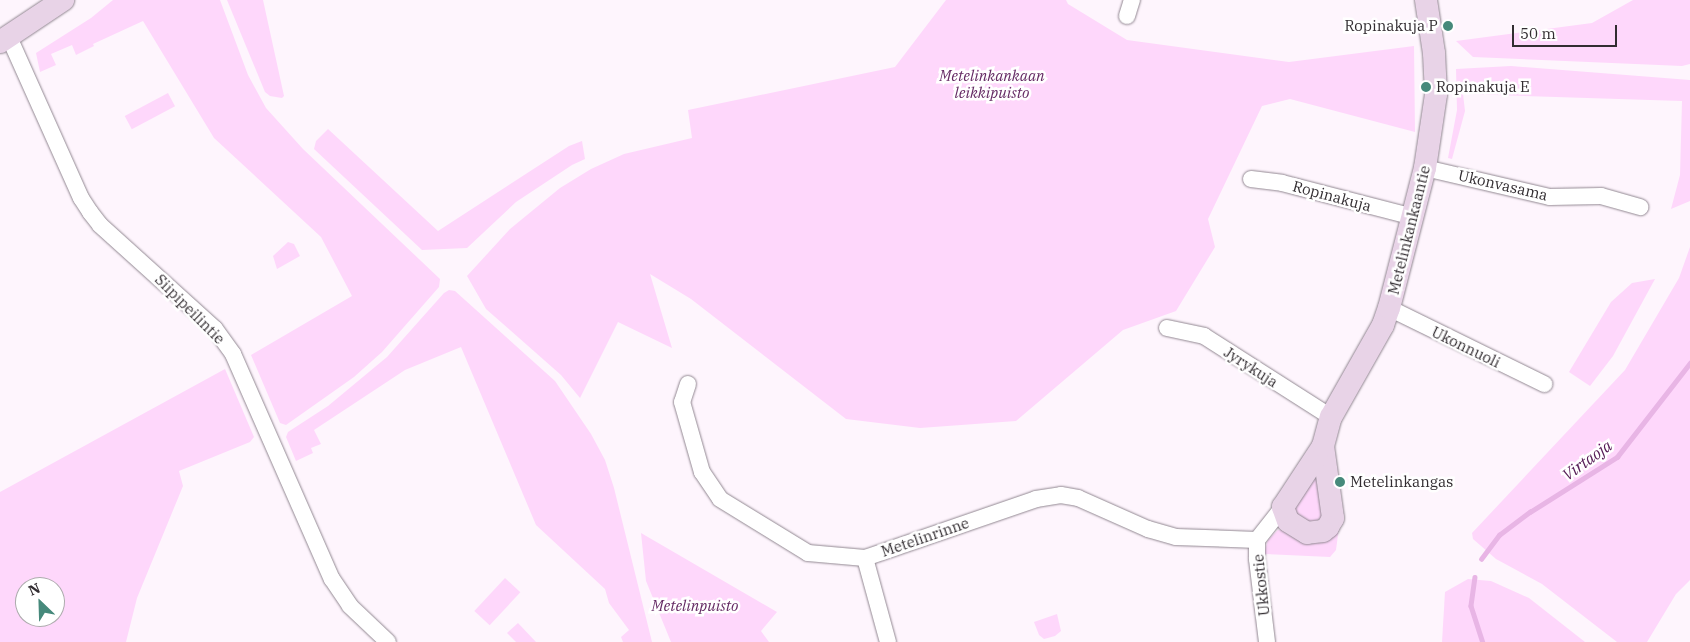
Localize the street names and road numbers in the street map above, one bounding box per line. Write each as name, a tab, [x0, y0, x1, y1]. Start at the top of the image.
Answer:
street label: Metelinkankaantie	[1384, 163, 1434, 297]
street label: Ukonvasama	[1456, 166, 1550, 204]
street label: Ropinakuja	[1291, 177, 1373, 215]
street label: Siipipeilintie	[151, 270, 229, 348]
street label: Ukonnuoli	[1429, 323, 1503, 371]
street label: Jyrykuja	[1221, 343, 1281, 391]
street label: Metelinrinne	[879, 514, 971, 560]
street label: Ukkostie	[1249, 553, 1273, 617]

